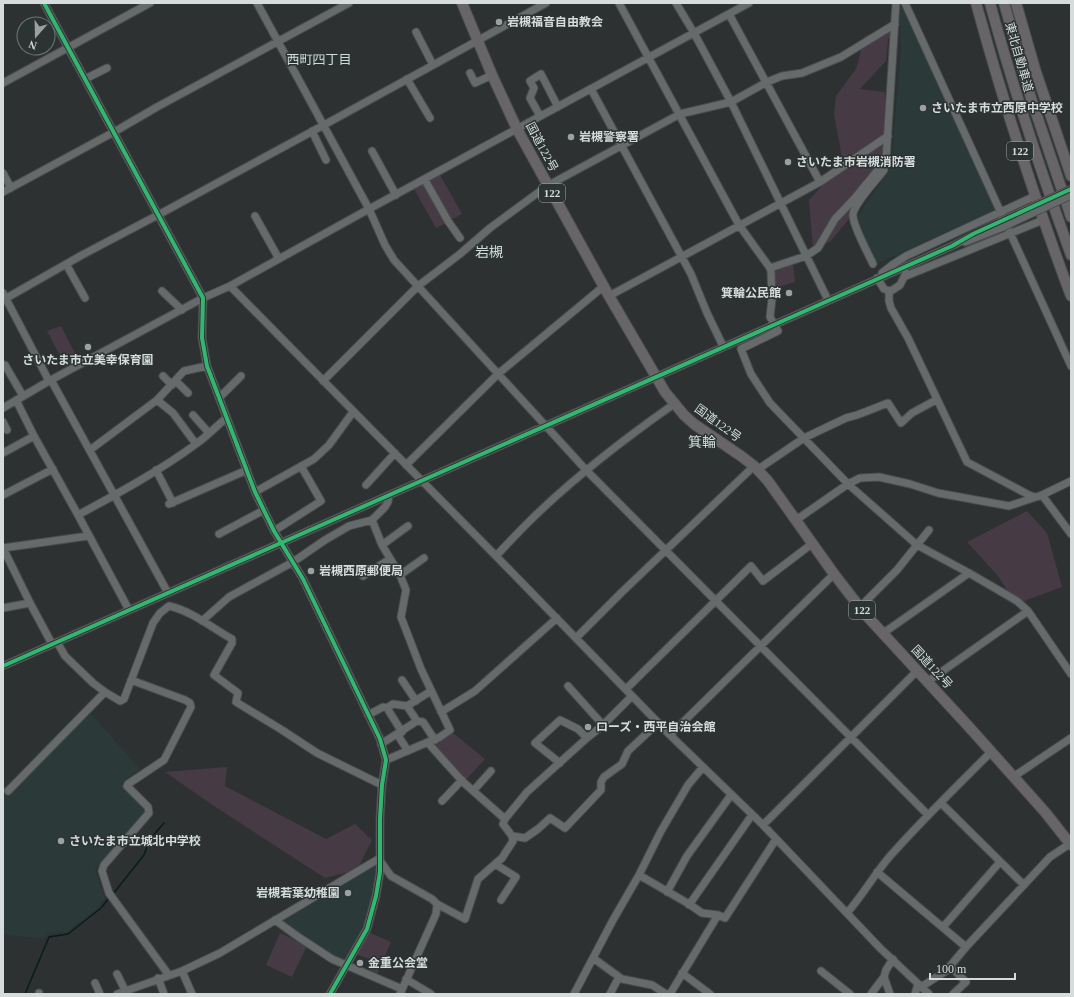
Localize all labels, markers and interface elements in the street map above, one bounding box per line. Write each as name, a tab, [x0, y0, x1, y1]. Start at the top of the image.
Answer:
place label: 岩槻福音自由教会	[507, 15, 603, 29]
north arrow	[16, 16, 56, 56]
marker: 岩槻福音自由教会	[494, 17, 504, 27]
street label: 東北自動車道	[1002, 20, 1036, 94]
text: N	[27, 38, 38, 52]
district label: 西町四丁目	[286, 52, 352, 67]
place label: さいたま市立西原中学校	[931, 101, 1063, 115]
marker: さいたま市立西原中学校	[918, 103, 928, 113]
street label: 国道122号	[523, 120, 561, 174]
place label: 岩槻警察署	[579, 130, 639, 144]
marker: 岩槻警察署	[566, 132, 576, 142]
road number: 122	[1007, 142, 1033, 160]
place label: さいたま市岩槻消防署	[796, 155, 916, 169]
marker: さいたま市岩槻消防署	[783, 157, 793, 167]
road number: 122	[539, 184, 565, 202]
district label: 岩槻	[475, 245, 503, 260]
place label: 箕輪公民館	[721, 286, 781, 300]
marker: 箕輪公民館	[784, 288, 794, 298]
marker: さいたま市立美幸保育園	[83, 342, 93, 352]
place label: さいたま市立美幸保育園	[22, 353, 154, 367]
street label: 国道122号	[692, 401, 744, 445]
district label: 箕輪	[688, 434, 716, 450]
place label: 岩槻西原郵便局	[319, 564, 403, 578]
marker: 岩槻西原郵便局	[306, 566, 316, 576]
road number: 122	[849, 601, 875, 619]
street label: 国道122号	[908, 642, 956, 692]
place label: ローズ・西平自治会館	[596, 720, 715, 734]
marker: ローズ・西平自治会館	[583, 722, 593, 732]
place label: さいたま市立城北中学校	[69, 834, 201, 848]
marker: さいたま市立城北中学校	[56, 836, 66, 846]
place label: 岩槻若葉幼稚園	[256, 886, 340, 900]
marker: 岩槻若葉幼稚園	[343, 888, 353, 898]
scale bar	[930, 955, 1015, 981]
place label: 金重公会堂	[368, 956, 428, 970]
marker: 金重公会堂	[355, 958, 365, 968]
text: 100 m	[936, 962, 967, 976]

